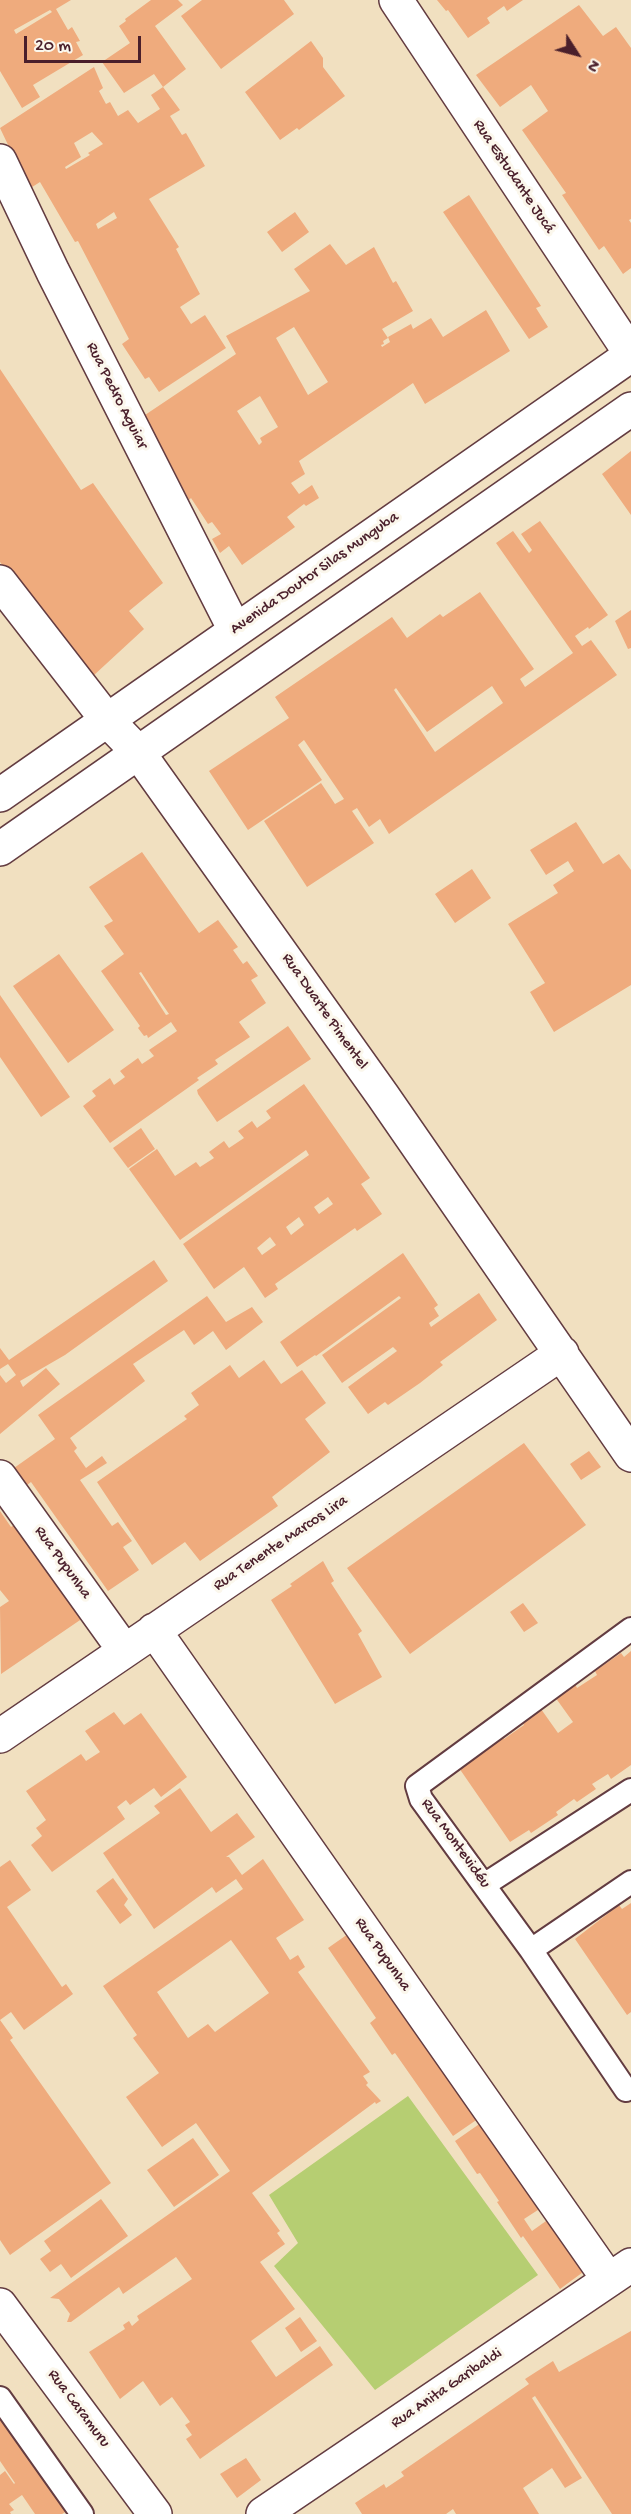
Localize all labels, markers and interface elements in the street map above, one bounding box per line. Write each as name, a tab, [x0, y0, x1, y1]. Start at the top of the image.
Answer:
scale bar	[27, 24, 144, 62]
north arrow	[547, 24, 607, 84]
text: 20 m	[35, 36, 71, 57]
text: N	[581, 55, 603, 75]
street label: Rua Estudante Jucá	[468, 116, 558, 238]
street label: Rua Pedro Aguiar	[81, 340, 151, 452]
street label: Avenida Doutor Silas Munguba	[227, 508, 403, 640]
street label: Rua Duarte Pimentel	[277, 950, 371, 1074]
street label: Rua Tenente Marcos Lira	[210, 1492, 352, 1596]
street label: Rua Pupunha	[29, 1523, 95, 1603]
street label: Rua Montevidéu	[416, 1795, 494, 1893]
street label: Rua Pupunha	[350, 1915, 414, 1995]
street label: Rua Anita Garibaldi	[388, 2345, 506, 2433]
street label: Rua Caramuru	[42, 2366, 114, 2452]

